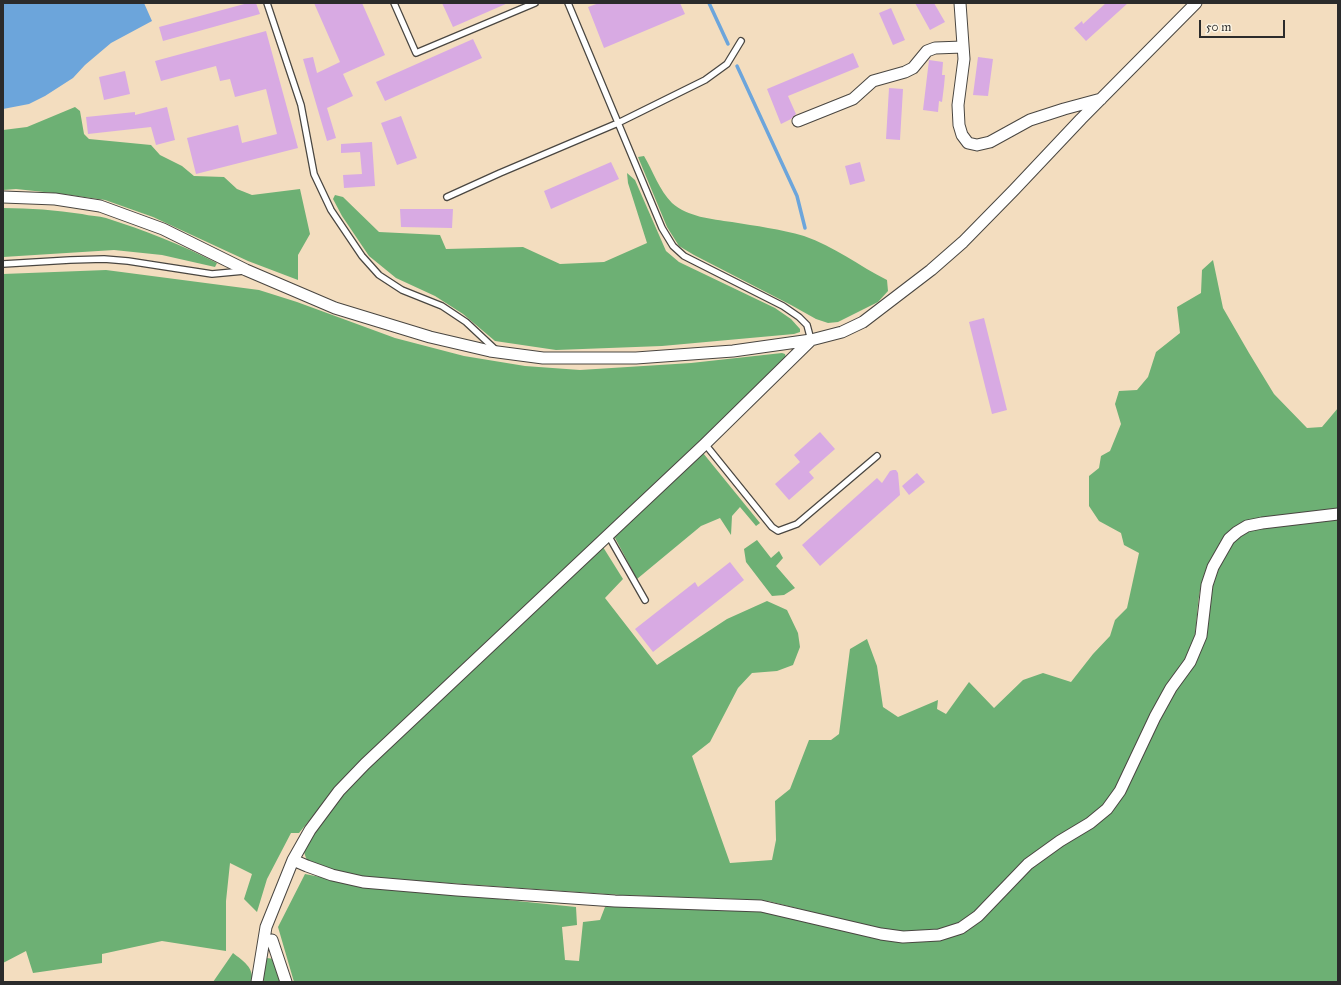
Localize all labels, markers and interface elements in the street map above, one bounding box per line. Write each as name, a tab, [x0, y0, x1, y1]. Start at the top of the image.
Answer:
scale bar	[1201, 12, 1287, 38]
text: 50 m	[1206, 20, 1231, 34]

